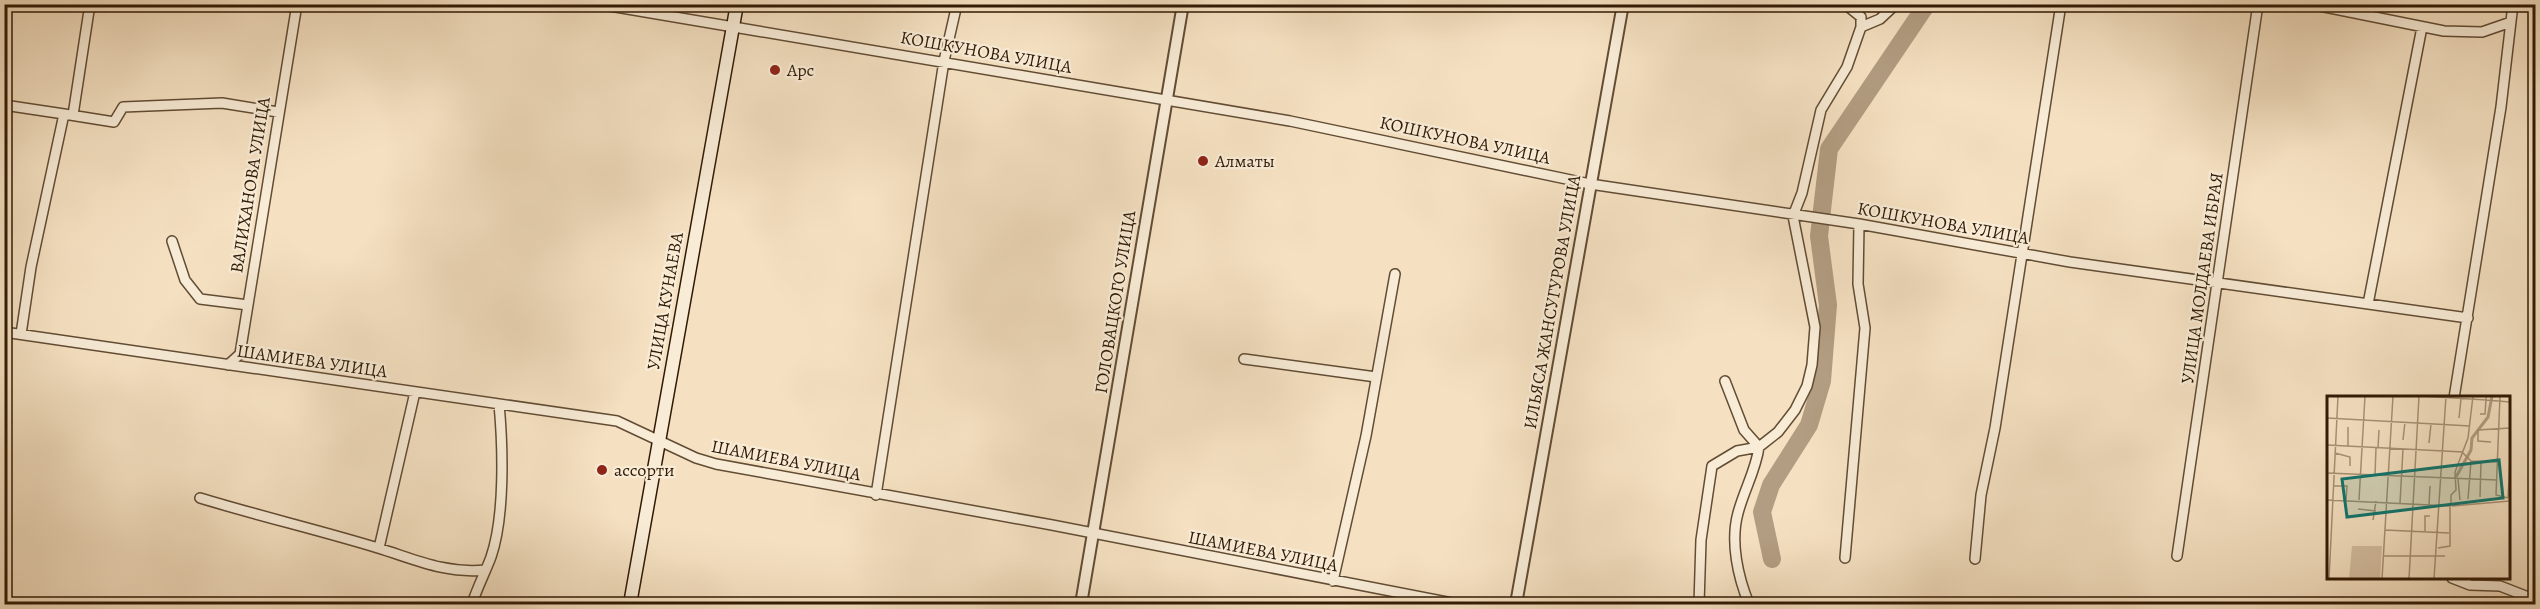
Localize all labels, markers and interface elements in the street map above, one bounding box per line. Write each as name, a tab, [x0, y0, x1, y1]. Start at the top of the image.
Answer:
street label: КОШКУНОВА УЛИЦА	[898, 25, 1074, 79]
place label: Арс	[786, 58, 815, 82]
marker: Арс	[768, 63, 782, 77]
street label: ВАЛИХАНОВА УЛИЦА	[224, 95, 276, 275]
street label: КОШКУНОВА УЛИЦА	[1378, 110, 1553, 170]
place label: Алматы	[1214, 149, 1275, 173]
marker: Алматы	[1196, 154, 1210, 168]
street label: УЛИЦА МОЛДАЕВА ИБРАЯ	[2175, 171, 2229, 385]
street label: ИЛЬЯСА ЖАНСУГУРОВА УЛИЦА	[1518, 172, 1586, 431]
street label: КОШКУНОВА УЛИЦА	[1855, 196, 2031, 250]
street label: ГОЛОВАЦКОГО УЛИЦА	[1089, 208, 1141, 395]
street label: УЛИЦА КУНАЕВА	[641, 230, 689, 372]
street label: ШАМИЕВА УЛИЦА	[235, 339, 389, 384]
inset map	[2327, 396, 2510, 579]
street label: ШАМИЕВА УЛИЦА	[709, 434, 863, 486]
place label: ассорти	[614, 458, 674, 482]
marker: ассорти	[595, 463, 609, 477]
street label: ШАМИЕВА УЛИЦА	[1186, 525, 1340, 577]

